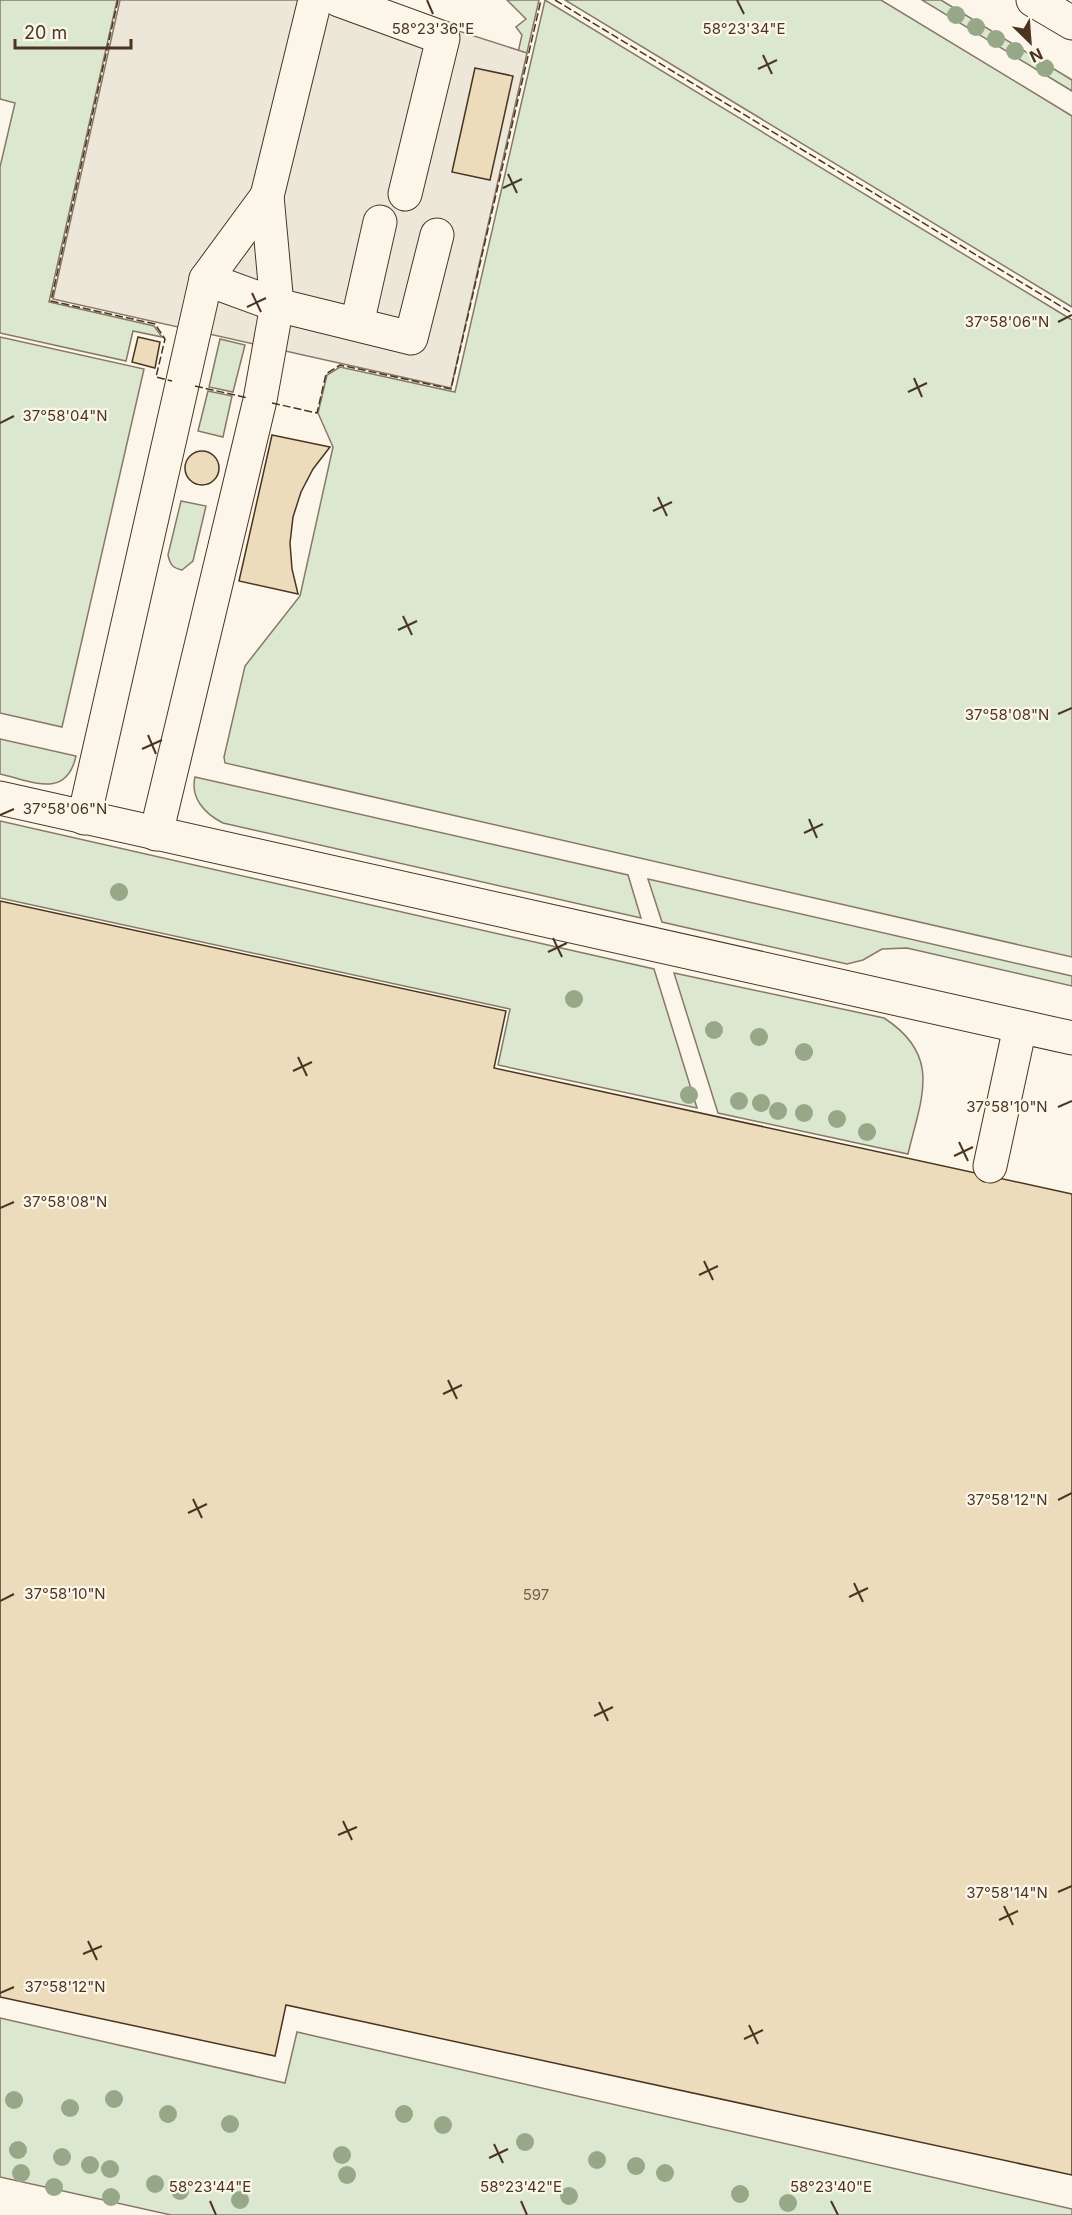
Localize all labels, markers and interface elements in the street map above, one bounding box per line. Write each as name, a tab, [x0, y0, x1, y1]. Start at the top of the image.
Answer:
scale bar	[15, 12, 130, 50]
north arrow	[1000, 12, 1060, 72]
text: 58°23'36"E	[392, 19, 474, 38]
text: 58°23'34"E	[703, 19, 785, 38]
text: 20 m	[24, 22, 67, 43]
text: N	[1027, 44, 1046, 67]
text: 37°58'06"N	[965, 312, 1049, 331]
text: 37°58'04"N	[23, 406, 107, 425]
text: 37°58'08"N	[965, 705, 1049, 724]
text: 37°58'06"N	[23, 799, 107, 818]
text: 37°58'10"N	[966, 1097, 1048, 1116]
text: 37°58'08"N	[23, 1192, 107, 1211]
text: 37°58'12"N	[966, 1490, 1048, 1509]
text: 37°58'10"N	[24, 1584, 106, 1603]
house number: 597	[523, 1585, 549, 1604]
text: 37°58'14"N	[966, 1883, 1048, 1902]
text: 37°58'12"N	[24, 1977, 106, 1996]
text: 58°23'44"E	[169, 2177, 251, 2196]
text: 58°23'42"E	[480, 2177, 562, 2196]
text: 58°23'40"E	[790, 2177, 872, 2196]

